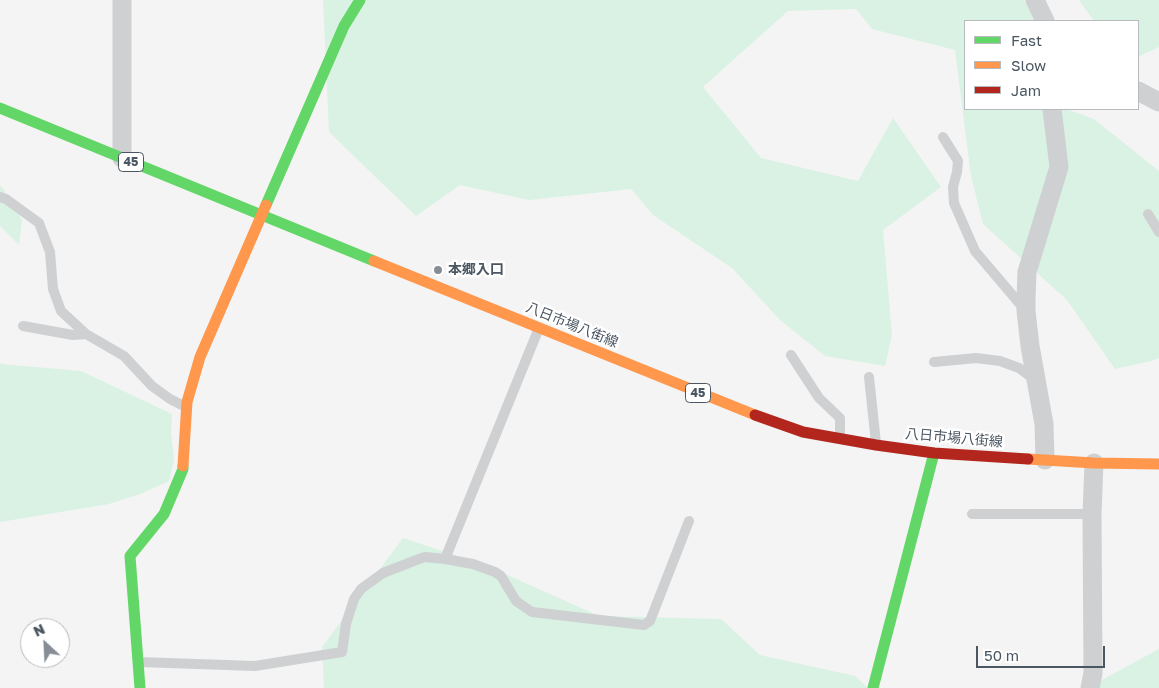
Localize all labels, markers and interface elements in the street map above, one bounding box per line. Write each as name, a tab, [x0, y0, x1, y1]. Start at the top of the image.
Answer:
legend	[964, 20, 1139, 110]
text: Fast	[1011, 31, 1042, 49]
text: Slow	[1011, 56, 1046, 74]
text: Jam	[1011, 81, 1041, 99]
road number: 45	[118, 152, 144, 172]
place label: 本郷入口	[448, 262, 504, 278]
marker: 本郷入口	[432, 264, 444, 276]
street label: 八日市場八街線	[523, 299, 621, 351]
road number: 45	[686, 383, 710, 402]
street label: 八日市場八街線	[904, 425, 1004, 451]
north arrow	[20, 618, 70, 668]
text: N	[30, 620, 47, 640]
scale bar	[979, 636, 1108, 668]
text: 50 m	[984, 646, 1019, 664]

